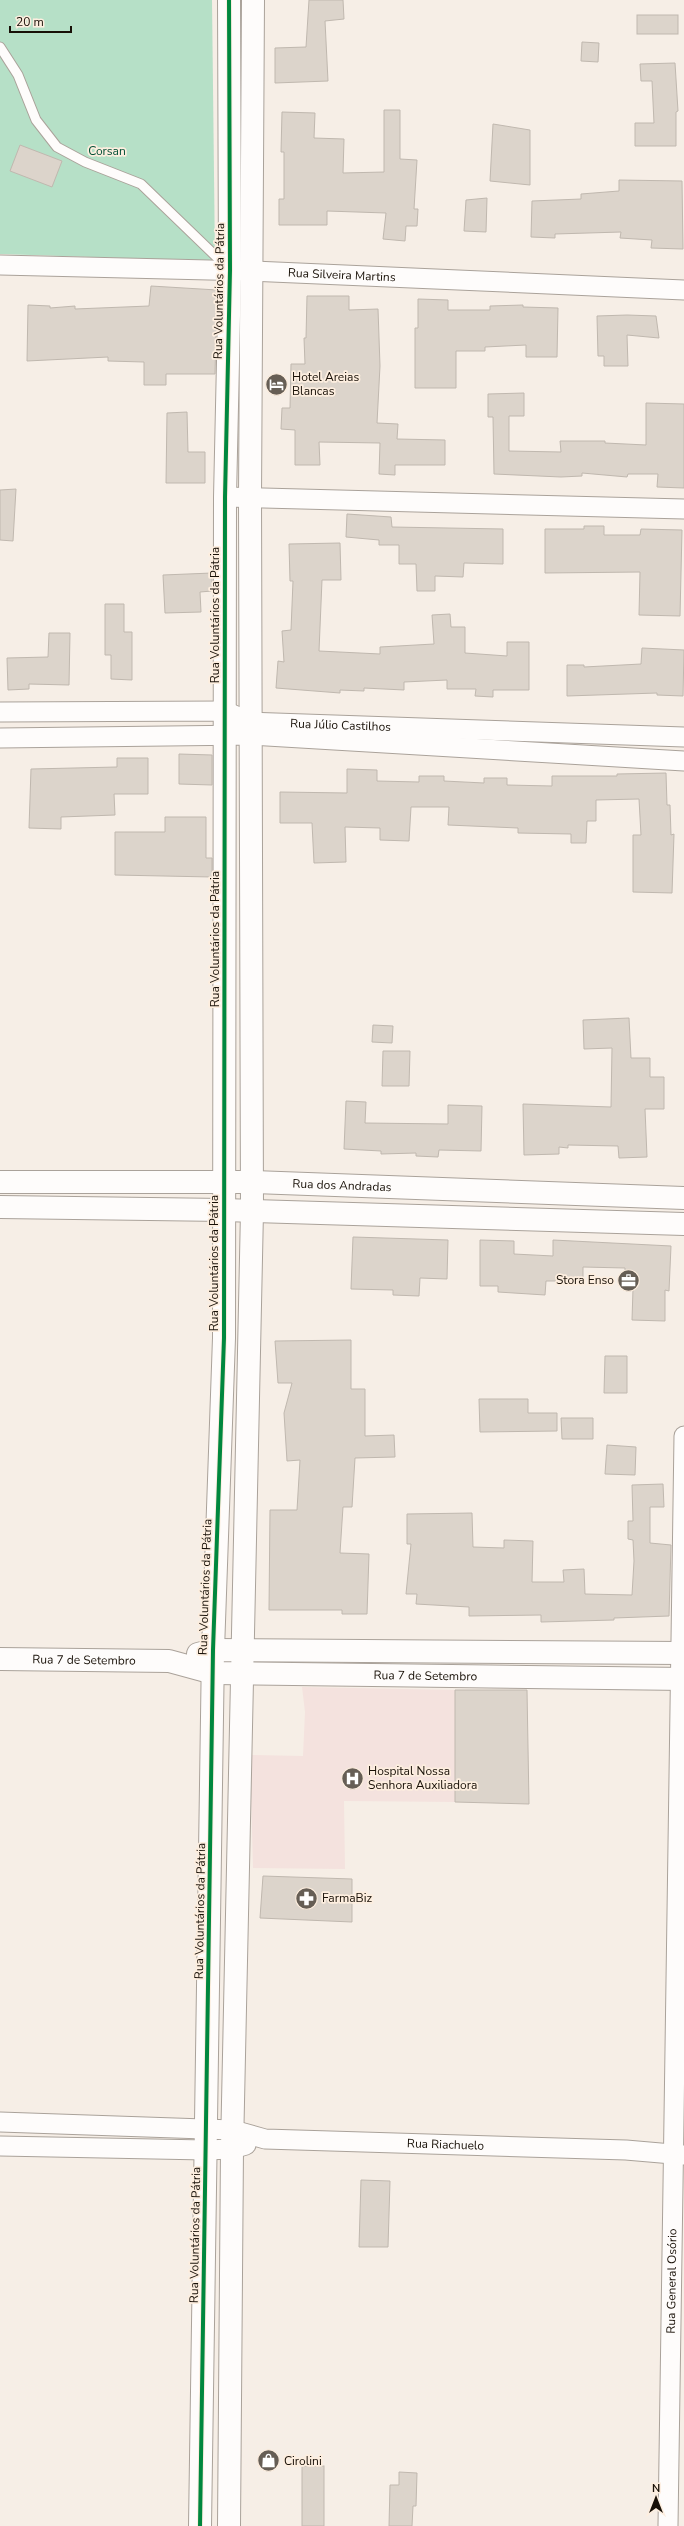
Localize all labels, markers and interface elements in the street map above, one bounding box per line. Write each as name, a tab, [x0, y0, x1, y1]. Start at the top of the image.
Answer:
scale bar	[10, 8, 71, 34]
text: 20 m	[16, 14, 44, 30]
park label: Corsan	[88, 143, 126, 159]
street label: Rua Voluntários da Pátria	[210, 223, 228, 359]
street label: Rua Silveira Martins	[288, 265, 396, 285]
place label: Hotel Areias Blancas	[292, 369, 359, 399]
hotel icon: Hotel Areias Blancas	[264, 371, 290, 397]
street label: Rua Voluntários da Pátria	[207, 547, 223, 683]
street label: Rua Júlio Castilhos	[290, 715, 392, 735]
street label: Rua Voluntários da Pátria	[207, 871, 223, 1007]
street label: Rua dos Andradas	[292, 1176, 392, 1195]
street label: Rua Voluntários da Pátria	[206, 1195, 222, 1331]
office icon: Stora Enso	[616, 1267, 642, 1293]
place label: Stora Enso	[556, 1272, 614, 1288]
street label: Rua Voluntários da Pátria	[195, 1519, 215, 1655]
street label: Rua 7 de Setembro	[32, 1651, 136, 1669]
street label: Rua 7 de Setembro	[374, 1667, 478, 1684]
place label: Hospital Nossa Senhora Auxiliadora	[368, 1763, 477, 1793]
hospital icon: Hospital Nossa Senhora Auxiliadora	[340, 1765, 366, 1791]
street label: Rua Voluntários da Pátria	[191, 1843, 209, 1979]
pharmacy icon: FarmaBiz	[293, 1885, 319, 1911]
place label: FarmaBiz	[322, 1890, 373, 1906]
street label: Rua Riachuelo	[407, 2135, 485, 2154]
street label: Rua Voluntários da Pátria	[186, 2167, 204, 2303]
street label: Rua General Osório	[663, 2228, 680, 2334]
shop icon: Cirolini	[255, 2448, 281, 2474]
place label: Cirolini	[284, 2453, 322, 2469]
north arrow	[636, 2478, 676, 2518]
text: N	[652, 2481, 660, 2496]

